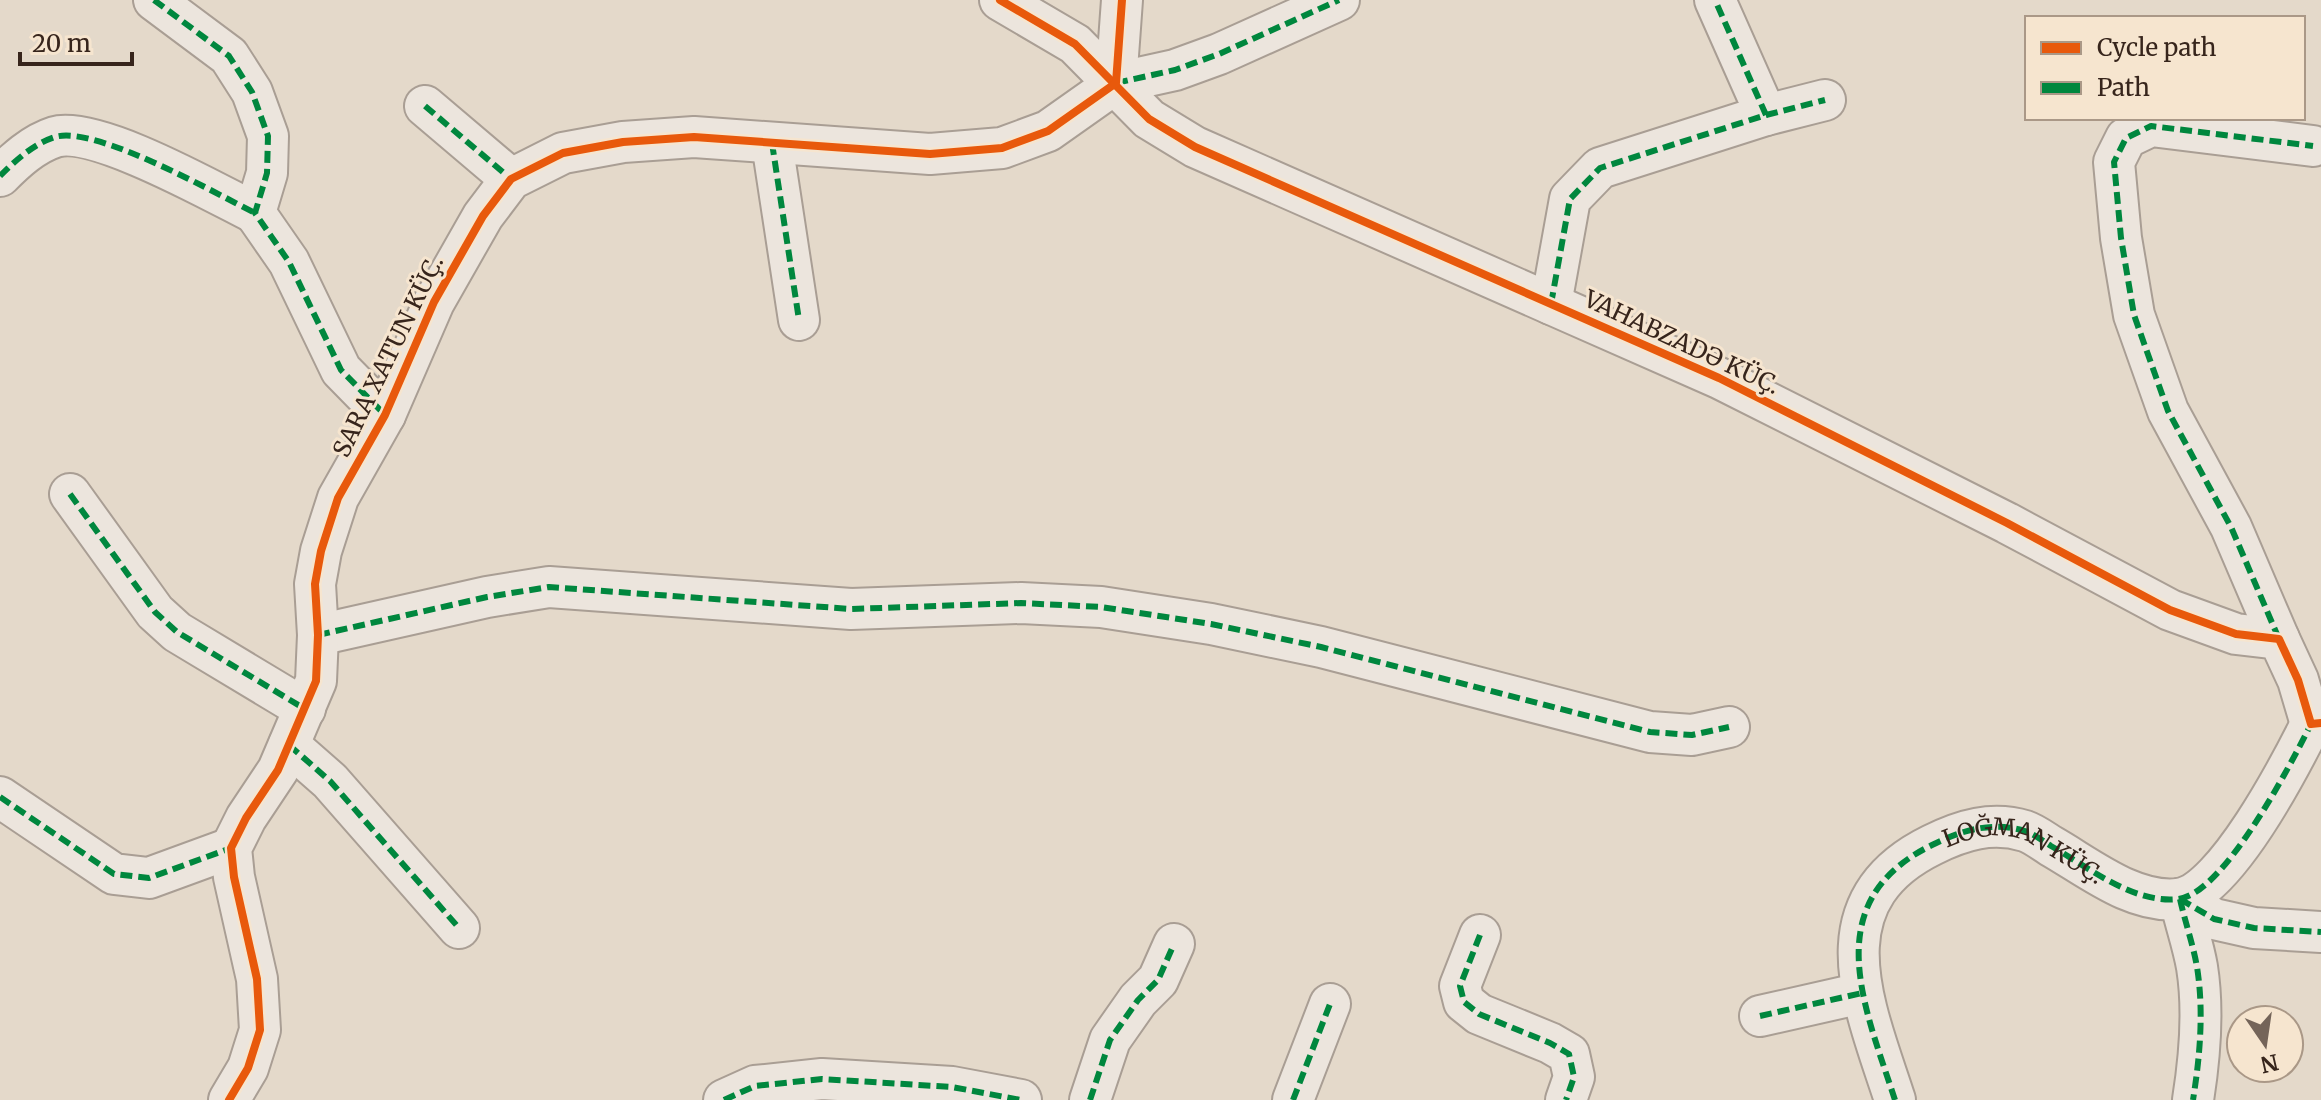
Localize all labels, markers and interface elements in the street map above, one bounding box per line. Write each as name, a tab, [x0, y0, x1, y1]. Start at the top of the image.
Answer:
scale bar	[20, 16, 132, 66]
legend	[2025, 16, 2305, 120]
text: 20 m	[32, 28, 91, 59]
text: Cycle path	[2097, 32, 2216, 63]
text: Path	[2097, 72, 2150, 103]
street label: SARA XATUN KÜÇ.	[326, 250, 450, 462]
street label: VAHABZADƏ KÜÇ.	[1578, 283, 1785, 401]
street label: LOĞMAN KÜÇ.	[1938, 810, 2110, 890]
north arrow	[2225, 1004, 2305, 1084]
text: N	[2257, 1048, 2281, 1079]

